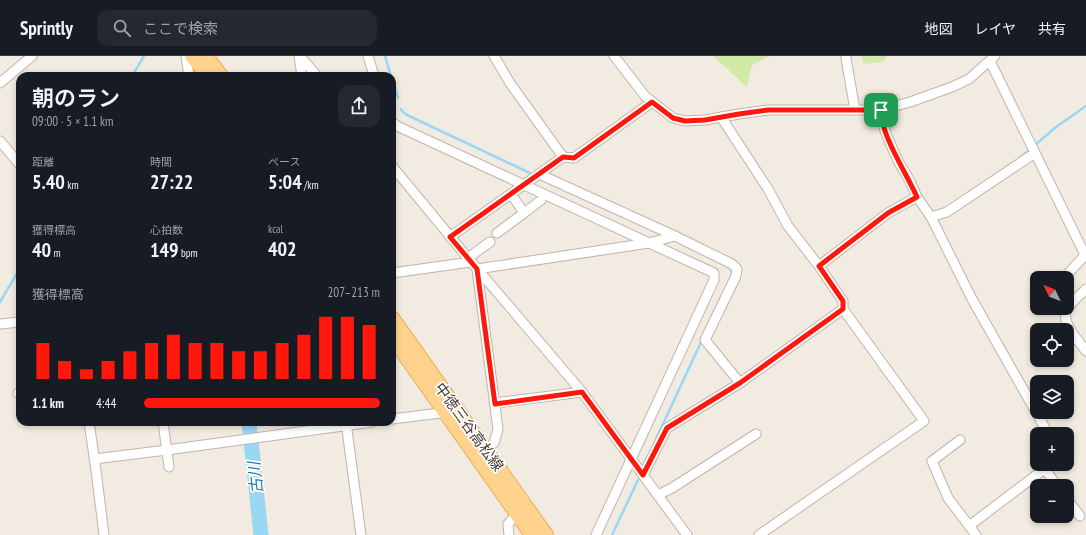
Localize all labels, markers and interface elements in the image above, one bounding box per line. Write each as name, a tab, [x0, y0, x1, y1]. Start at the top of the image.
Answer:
search box	[97, 10, 377, 46]
text: Sprintly	[20, 16, 73, 40]
icon: search	[111, 17, 133, 39]
text: ここで検索	[143, 19, 218, 38]
text: 地図	[924, 20, 952, 38]
text: レイヤ	[974, 20, 1016, 38]
text: 共有	[1038, 20, 1066, 38]
text: 朝のラン	[32, 84, 120, 112]
button: share	[338, 85, 380, 127]
pin	[864, 93, 898, 127]
icon: arrive	[870, 99, 892, 121]
text: 09:00 · 5 × 1.1 km	[32, 113, 113, 130]
text: 距離	[32, 155, 54, 169]
text: 時間	[150, 155, 172, 169]
text: ペース	[268, 155, 300, 169]
text: 5.40	[32, 169, 65, 195]
text: 27:22	[150, 169, 193, 195]
text: 5:04	[268, 169, 302, 195]
text: km	[65, 178, 79, 192]
text: /km	[302, 178, 319, 192]
text: kcal	[268, 222, 283, 236]
text: 獲得標高	[32, 223, 76, 237]
text: 心拍数	[150, 223, 183, 237]
text: 402	[268, 236, 297, 262]
text: 40	[32, 237, 51, 263]
text: 149	[150, 237, 179, 263]
text: m	[51, 246, 61, 260]
text: bpm	[179, 246, 198, 260]
north arrow	[1030, 271, 1074, 315]
map controls	[1030, 271, 1074, 523]
text: 207–213 m	[327, 284, 380, 301]
text: 獲得標高	[32, 286, 84, 303]
button: locate	[1030, 323, 1074, 367]
button: layers	[1030, 375, 1074, 419]
street label: 中徳三谷高松線	[431, 379, 508, 475]
text: 1.1 km	[32, 395, 64, 412]
text: 4:44	[96, 395, 116, 412]
button: +	[1030, 427, 1074, 471]
water label: 古川	[243, 459, 267, 495]
button: −	[1030, 479, 1074, 523]

